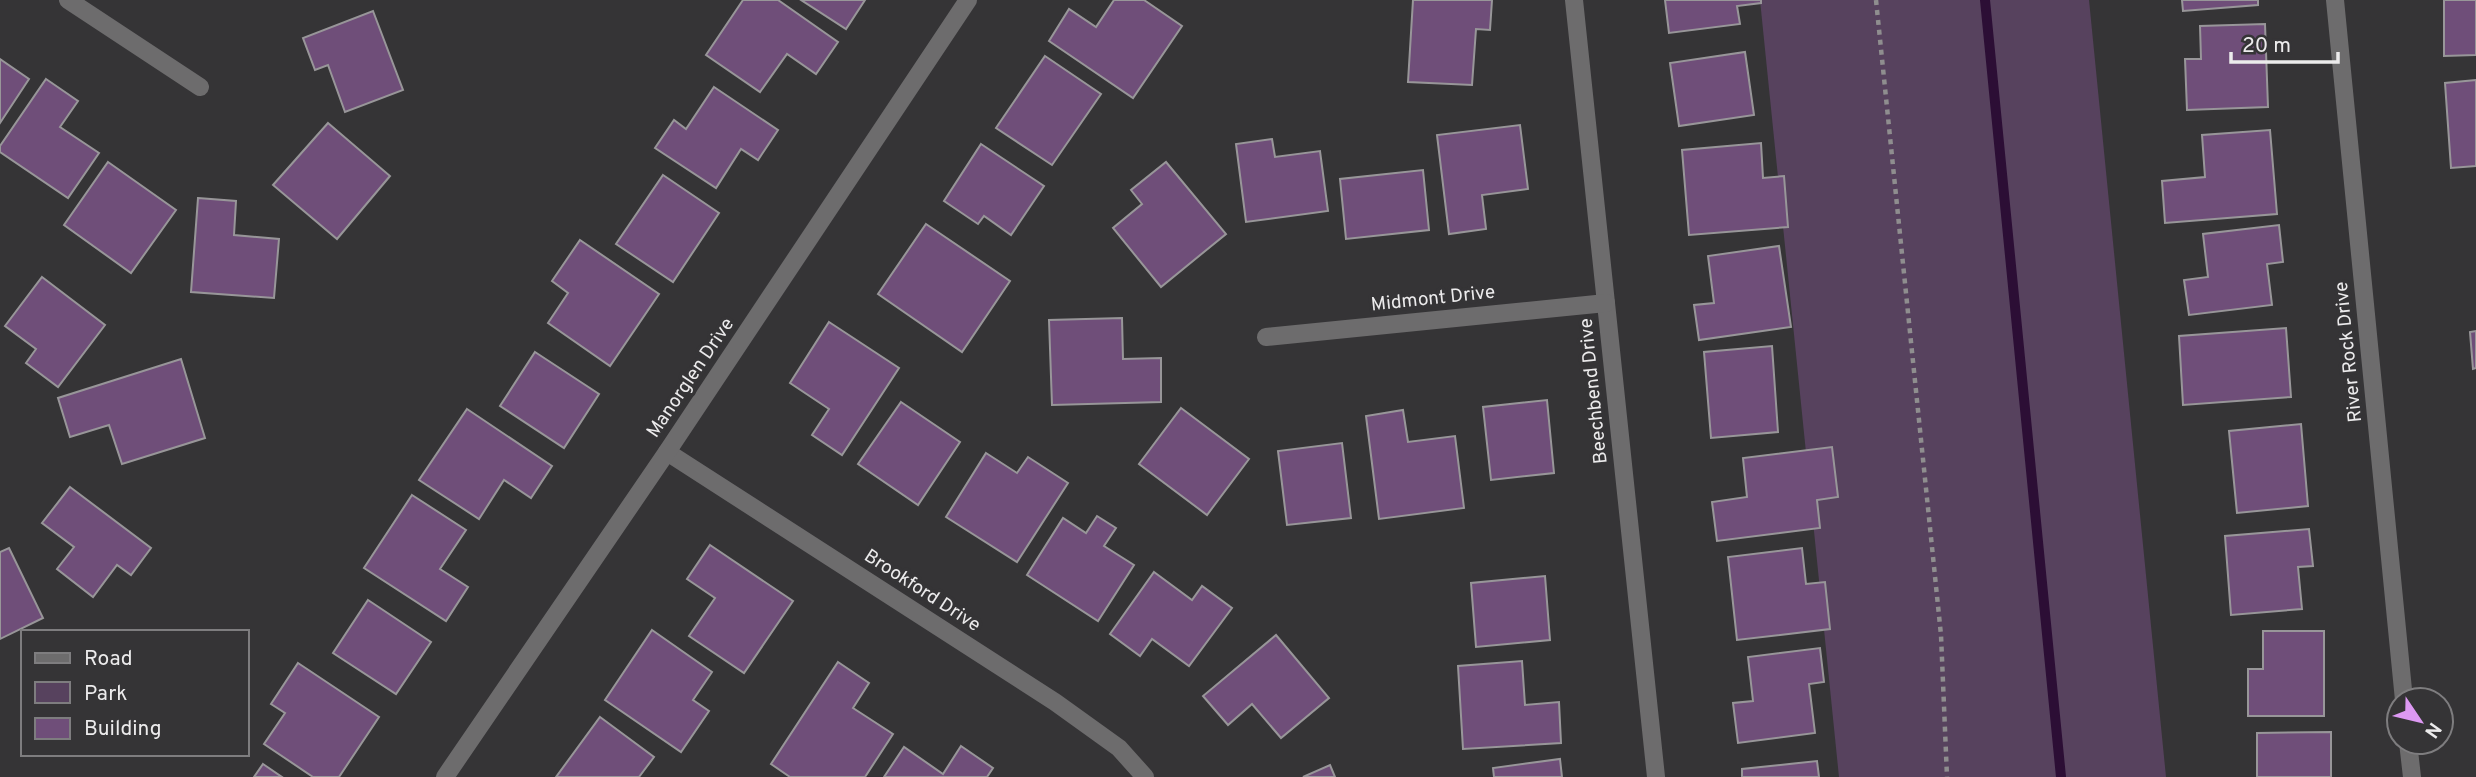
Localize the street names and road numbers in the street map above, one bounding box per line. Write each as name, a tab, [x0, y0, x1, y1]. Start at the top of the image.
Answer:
street label: River Rock Drive	[2330, 280, 2368, 424]
street label: Midmont Drive	[1370, 281, 1496, 317]
street label: Manorglen Drive	[642, 313, 740, 443]
street label: Beechbend Drive	[1574, 317, 1614, 465]
street label: Brookford Drive	[859, 544, 985, 638]

